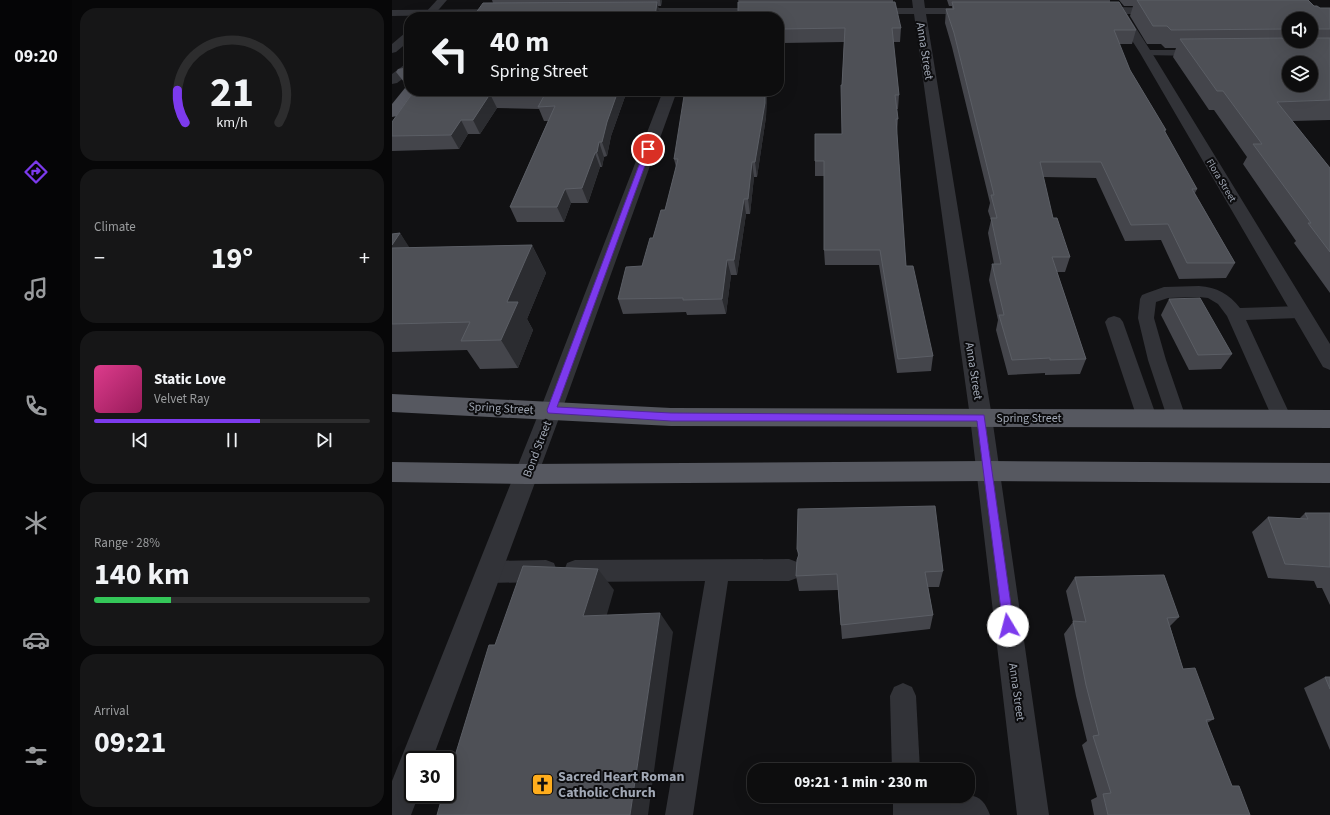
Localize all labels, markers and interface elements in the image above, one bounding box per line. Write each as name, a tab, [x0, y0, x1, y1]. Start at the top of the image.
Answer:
map controls	[1282, 12, 1318, 92]
button: sound	[1282, 12, 1318, 48]
street label: Anna Street	[912, 21, 937, 81]
text: 40 m	[490, 22, 549, 62]
icon: left	[424, 28, 476, 80]
text: 09:20	[14, 44, 58, 69]
button: layers	[1282, 56, 1318, 92]
text: Spring Street	[490, 59, 588, 84]
text: 21	[210, 63, 254, 123]
text: km/h	[216, 111, 248, 132]
pin	[631, 132, 665, 166]
icon: arrive	[637, 138, 659, 160]
street label: Flora Street	[1203, 156, 1240, 205]
icon: directions	[22, 158, 50, 186]
text: Climate	[94, 218, 136, 236]
text: 19°	[211, 237, 253, 280]
text: −	[94, 242, 105, 274]
text: +	[359, 242, 370, 274]
icon: music	[22, 275, 50, 303]
street label: Anna Street	[961, 341, 986, 401]
text: Static Love	[154, 369, 226, 390]
text: Velvet Ray	[154, 390, 210, 408]
icon: phone	[22, 392, 50, 420]
street label: Spring Street	[468, 398, 534, 419]
street label: Spring Street	[996, 410, 1062, 427]
street label: Bond Street	[519, 418, 556, 480]
icon: previous	[129, 429, 151, 451]
icon: pause	[221, 429, 243, 451]
icon: next	[313, 429, 335, 451]
icon: climate	[22, 509, 50, 537]
text: Range · 28%	[94, 534, 160, 552]
text: 140 km	[94, 553, 190, 596]
position arrow	[987, 605, 1029, 647]
icon: car	[22, 626, 50, 654]
street label: Anna Street	[1004, 662, 1029, 722]
text: Arrival	[94, 702, 129, 720]
text: 09:21	[94, 721, 166, 764]
icon: filters	[22, 742, 50, 770]
speed limit sign: 30	[404, 751, 456, 803]
place label: Sacred Heart Roman Catholic Church	[558, 767, 684, 803]
church icon: Sacred Heart Roman Catholic Church	[530, 771, 556, 797]
text: 09:21 · 1 min · 230 m	[794, 772, 928, 793]

